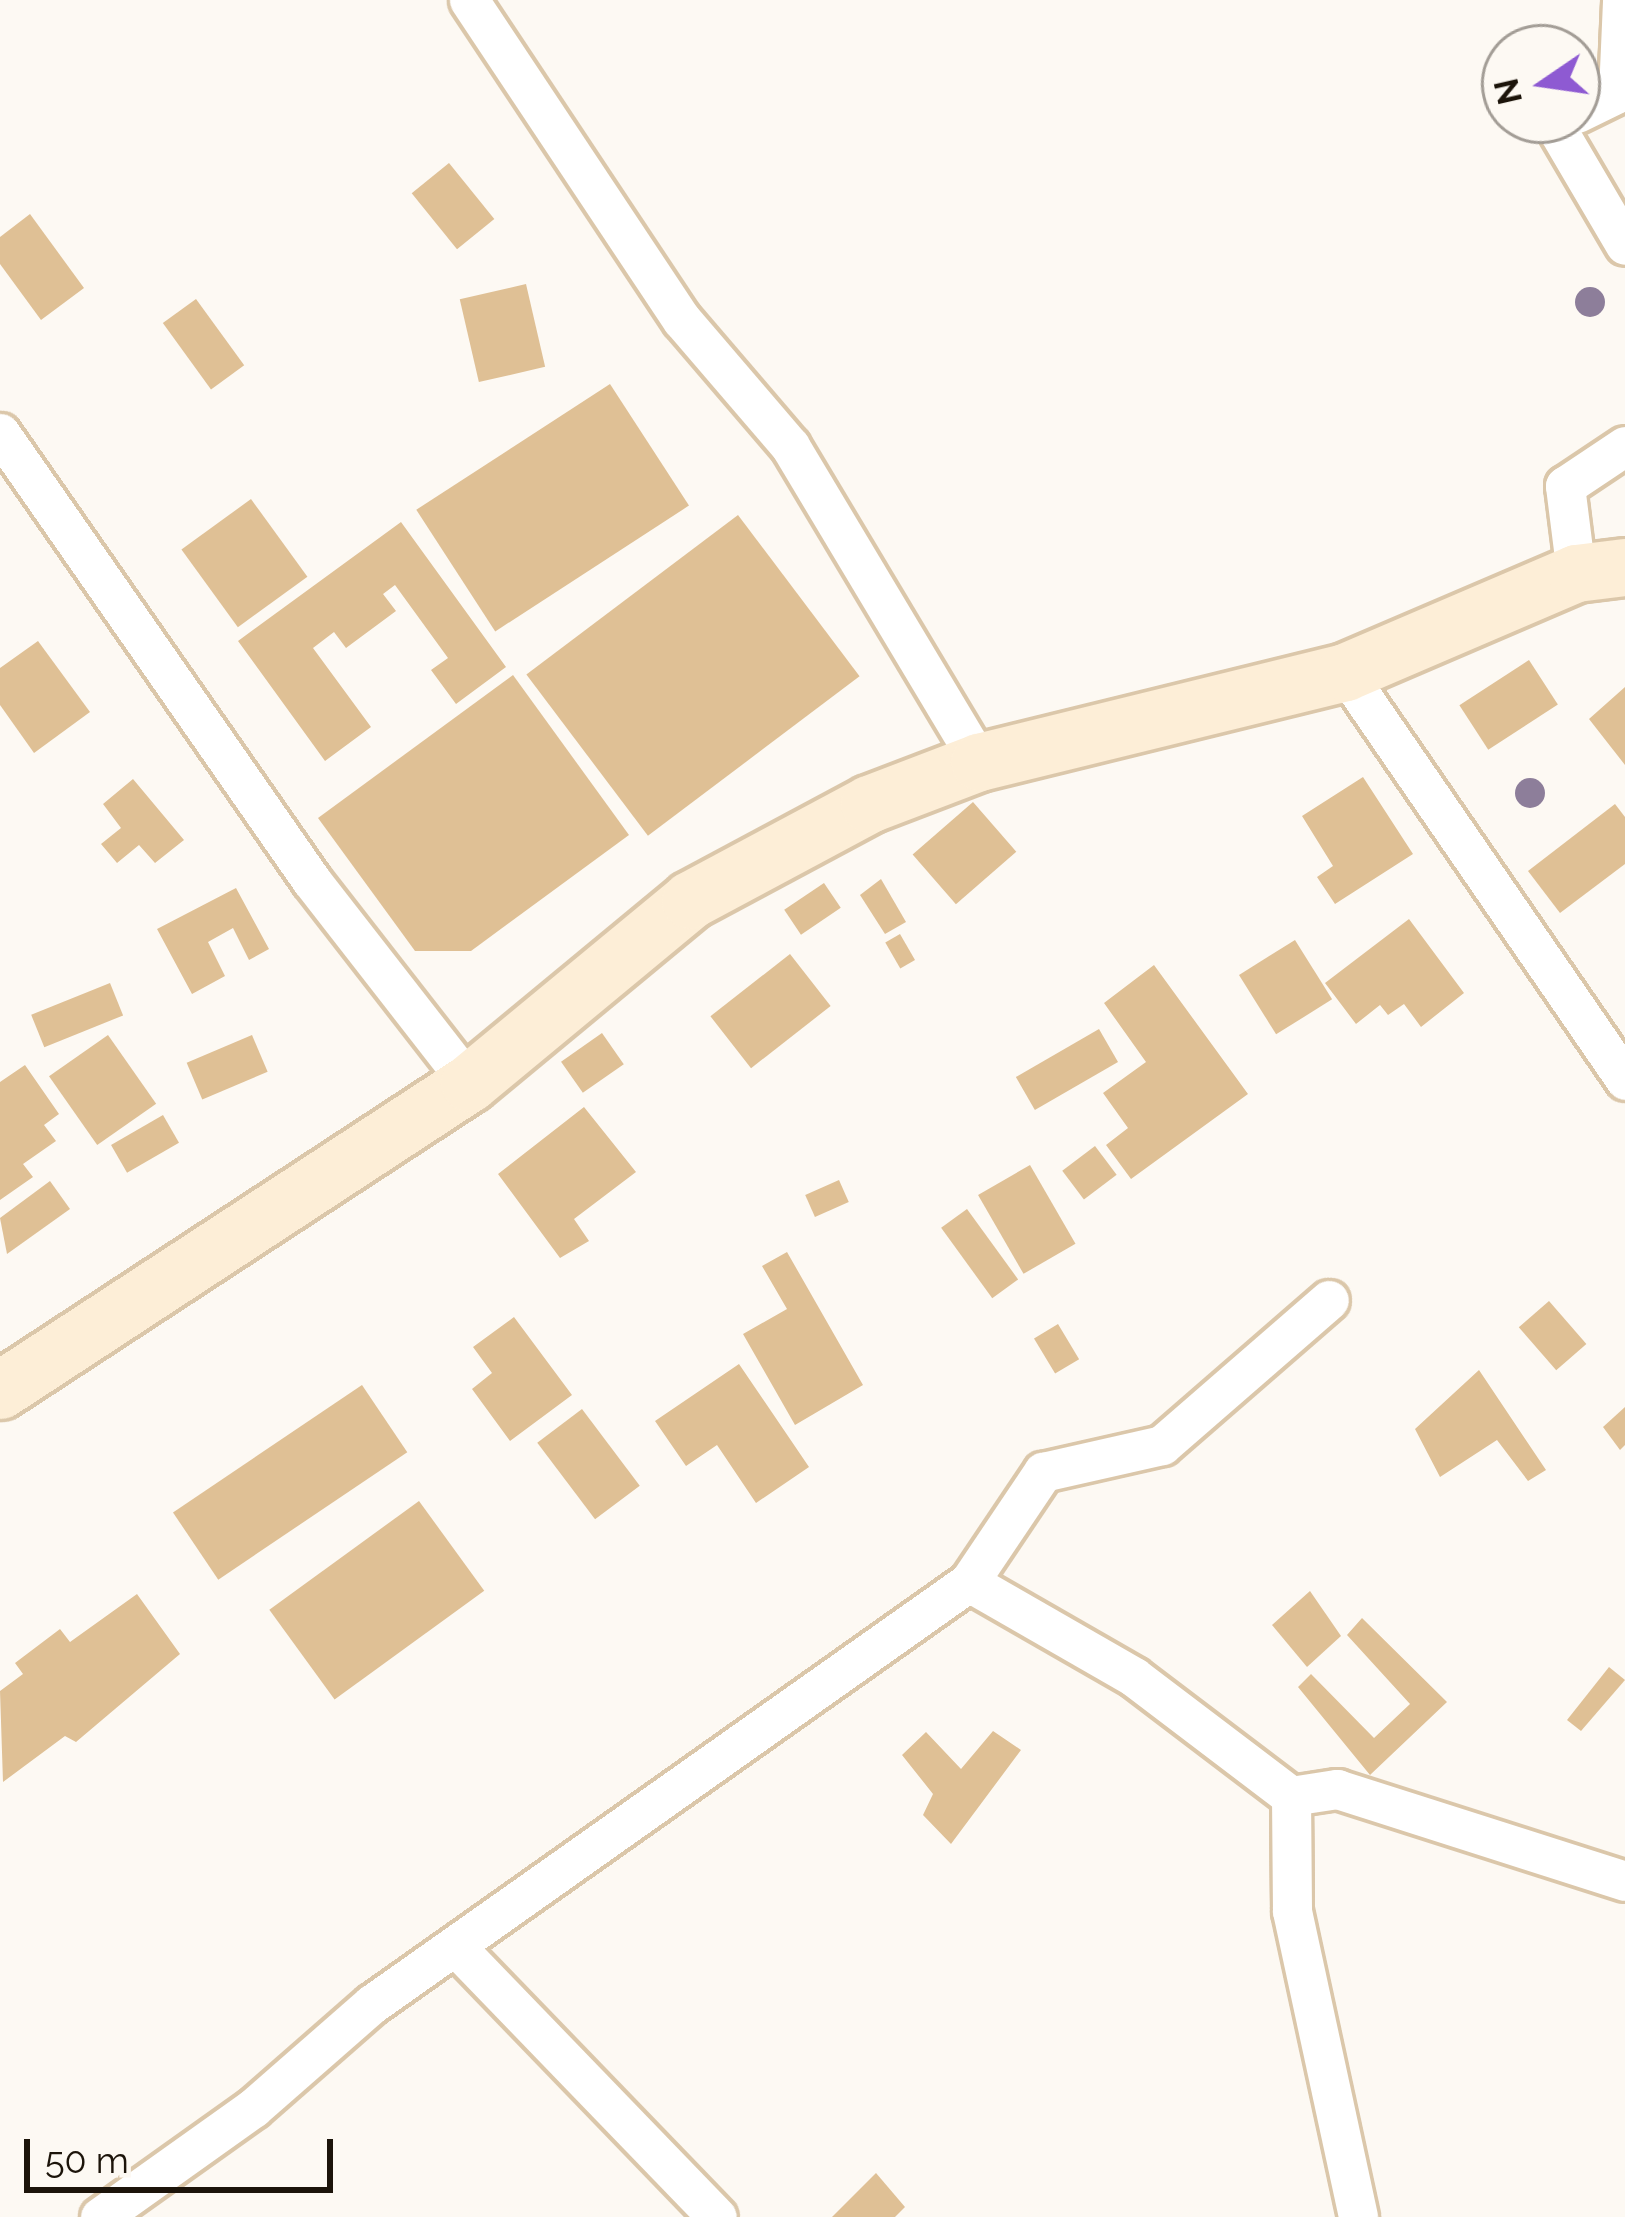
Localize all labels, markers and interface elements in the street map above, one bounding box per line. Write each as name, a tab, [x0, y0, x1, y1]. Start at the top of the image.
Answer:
north arrow	[1481, 24, 1601, 144]
text: N	[1487, 75, 1530, 108]
scale bar	[30, 2115, 339, 2189]
text: 50 m	[45, 2139, 129, 2181]

